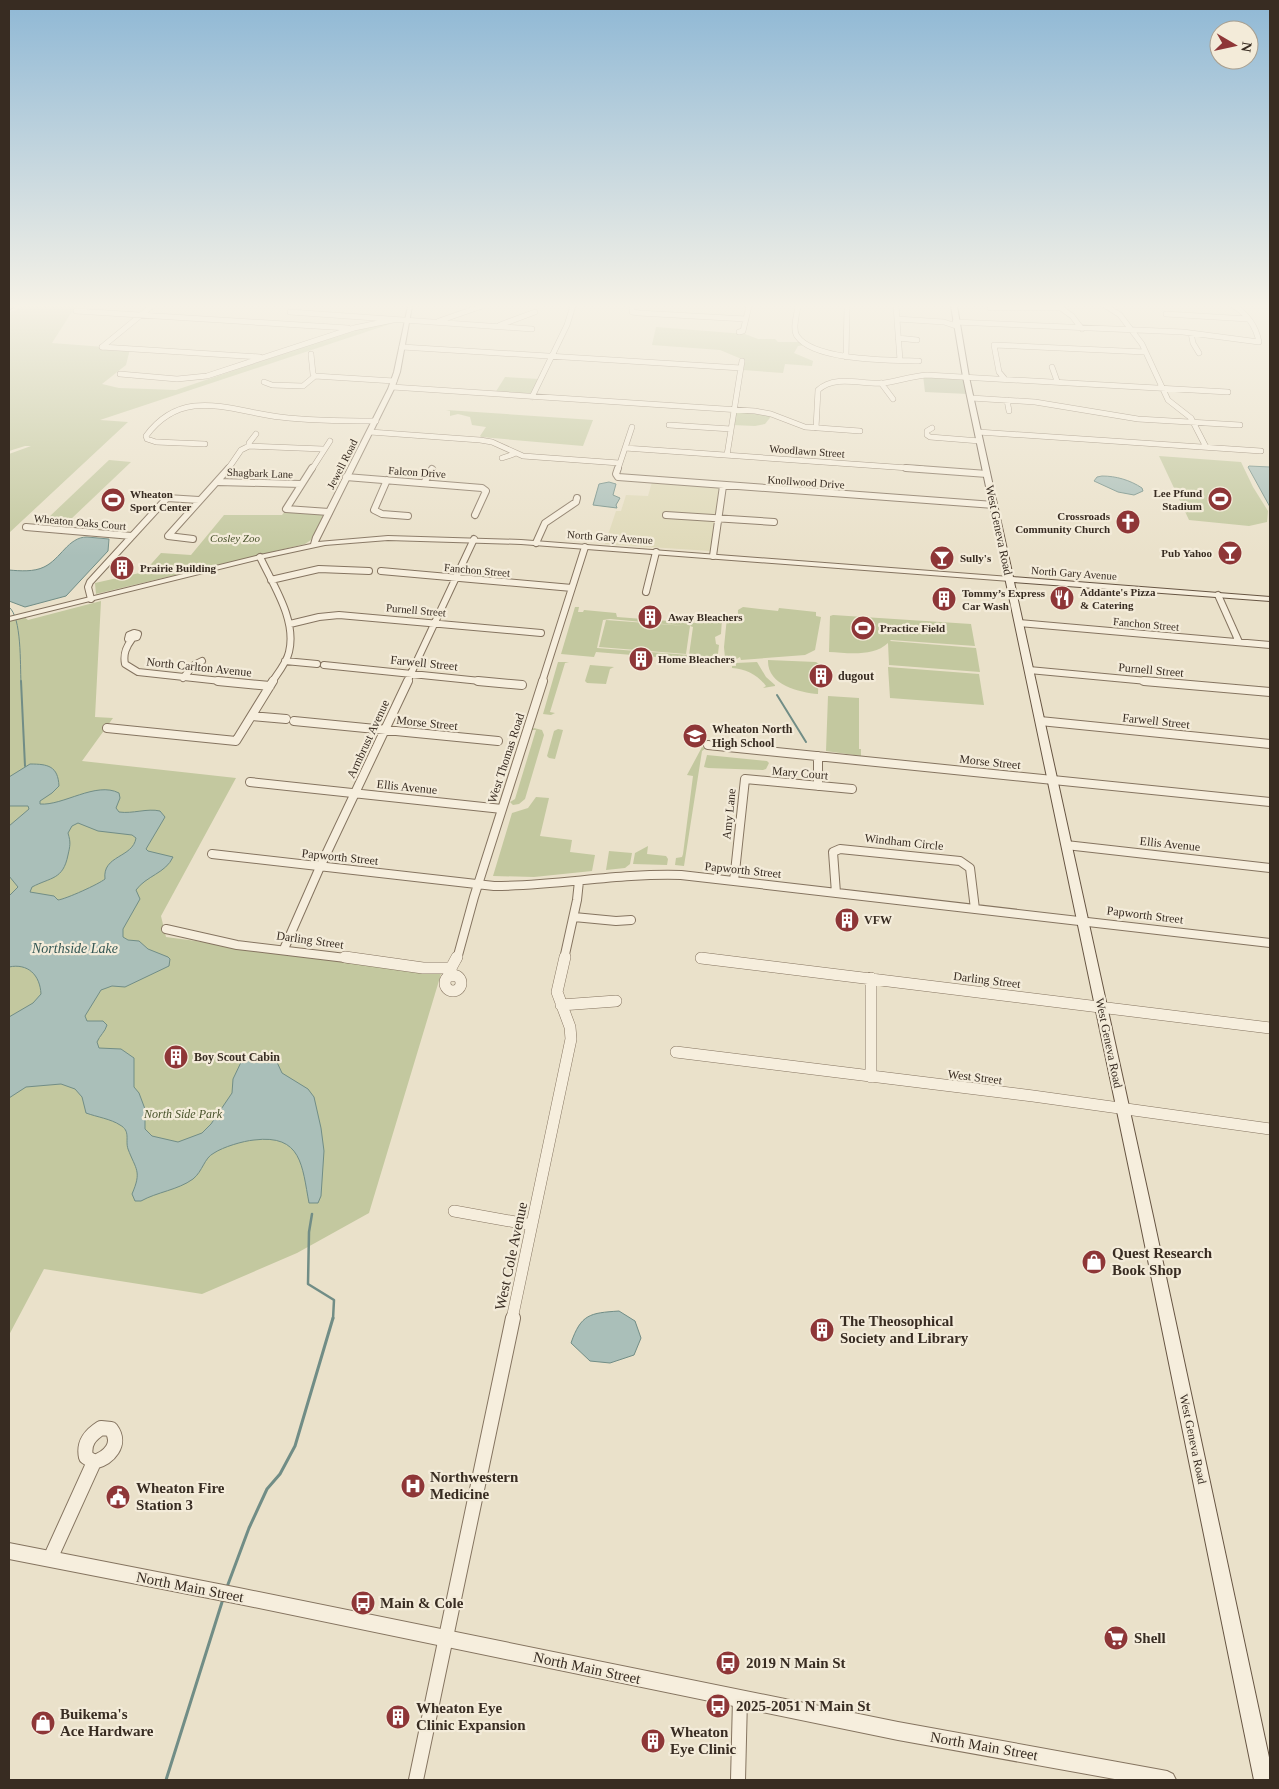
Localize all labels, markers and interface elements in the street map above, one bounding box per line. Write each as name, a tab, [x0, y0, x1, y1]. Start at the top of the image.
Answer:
north arrow	[1209, 20, 1259, 70]
text: N	[1238, 41, 1255, 53]
street label: Jewell Road	[324, 437, 360, 491]
street label: Woodlawn Street	[769, 442, 845, 460]
street label: Falcon Drive	[388, 464, 446, 480]
street label: Shagbark Lane	[227, 466, 293, 480]
street label: Knollwood Drive	[767, 473, 845, 491]
street label: West Geneva Road	[983, 484, 1015, 576]
sports icon: Lee Pfund Stadium	[1207, 486, 1233, 512]
sports icon: Wheaton Sport Center	[100, 487, 126, 513]
place label: Lee Pfund Stadium	[1153, 487, 1202, 512]
place label: Wheaton Sport Center	[130, 488, 192, 513]
church icon: Crossroads Community Church	[1115, 509, 1141, 535]
place label: Crossroads Community Church	[1015, 510, 1111, 535]
street label: Wheaton Oaks Court	[33, 512, 127, 532]
street label: North Gary Avenue	[567, 528, 653, 546]
park label: Cosley Zoo	[210, 532, 260, 544]
bar icon: Pub Yahoo	[1217, 540, 1243, 566]
bar icon: Sully's	[929, 545, 955, 571]
place label: Pub Yahoo	[1161, 547, 1212, 559]
place label: Sully's	[960, 552, 992, 564]
building icon: Prairie Building	[109, 555, 135, 581]
street label: Fanchon Street	[443, 561, 511, 579]
place label: Prairie Building	[140, 562, 217, 574]
street label: North Gary Avenue	[1031, 564, 1117, 582]
restaurant icon: Addante's Pizza & Catering	[1049, 585, 1075, 611]
building icon: Tommy’s Express Car Wash	[931, 586, 957, 612]
place label: Addante's Pizza & Catering	[1080, 586, 1156, 611]
place label: Tommy’s Express Car Wash	[962, 587, 1046, 612]
street label: Purnell Street	[385, 601, 447, 619]
building icon: Away Bleachers	[637, 604, 663, 630]
place label: Away Bleachers	[668, 611, 743, 623]
sports icon: Practice Field	[850, 615, 876, 641]
street label: Fanchon Street	[1112, 615, 1180, 633]
place label: Practice Field	[880, 622, 945, 634]
building icon: Home Bleachers	[628, 646, 654, 672]
street label: Farwell Street	[390, 653, 459, 674]
place label: Home Bleachers	[658, 653, 735, 665]
street label: North Carlton Avenue	[146, 655, 252, 679]
street label: Purnell Street	[1118, 660, 1185, 680]
building icon: dugout	[808, 663, 834, 689]
place label: dugout	[838, 669, 874, 683]
street label: Armbrust Avenue	[344, 698, 392, 780]
street label: West Thomas Road	[485, 711, 527, 805]
street label: Farwell Street	[1122, 711, 1191, 732]
street label: Morse Street	[396, 713, 459, 733]
place label: Wheaton North High School	[712, 722, 793, 750]
school or university icon: Wheaton North High School	[682, 723, 708, 749]
street label: Morse Street	[959, 752, 1022, 772]
street label: Mary Court	[771, 764, 829, 782]
street label: Ellis Avenue	[376, 777, 438, 797]
street label: Amy Lane	[719, 788, 739, 840]
street label: Windham Circle	[864, 831, 944, 853]
street label: Ellis Avenue	[1139, 834, 1201, 854]
street label: Papworth Street	[301, 846, 380, 868]
street label: Papworth Street	[704, 859, 783, 881]
street label: Papworth Street	[1106, 903, 1185, 927]
building icon: VFW	[834, 907, 860, 933]
place label: VFW	[864, 913, 892, 927]
street label: Darling Street	[276, 928, 345, 952]
water label: Northside Lake	[31, 941, 118, 956]
street label: Darling Street	[953, 969, 1022, 991]
street label: West Geneva Road	[1093, 997, 1125, 1089]
building icon: Boy Scout Cabin	[163, 1044, 189, 1070]
place label: Boy Scout Cabin	[194, 1050, 280, 1064]
street label: West Street	[947, 1067, 1004, 1087]
park label: North Side Park	[143, 1107, 223, 1121]
street label: West Cole Avenue	[492, 1200, 530, 1312]
place label: Quest Research Book Shop	[1112, 1245, 1213, 1278]
shop icon: Quest Research Book Shop	[1081, 1249, 1107, 1275]
place label: The Theosophical Society and Library	[840, 1313, 969, 1346]
building icon: The Theosophical Society and Library	[809, 1317, 835, 1343]
street label: West Geneva Road	[1177, 1393, 1209, 1485]
place label: Northwestern Medicine	[430, 1469, 519, 1502]
hospital icon: Northwestern Medicine	[400, 1473, 426, 1499]
place label: Wheaton Fire Station 3	[136, 1480, 225, 1513]
public building icon: Wheaton Fire Station 3	[105, 1484, 131, 1510]
street label: North Main Street	[135, 1569, 246, 1605]
bus stop icon: Main & Cole	[350, 1590, 376, 1616]
place label: Main & Cole	[380, 1595, 464, 1611]
supermarket icon: Shell	[1103, 1625, 1129, 1651]
place label: Shell	[1134, 1630, 1166, 1646]
street label: North Main Street	[532, 1649, 643, 1687]
bus stop icon: 2019 N Main St	[715, 1650, 741, 1676]
place label: 2019 N Main St	[746, 1655, 846, 1671]
bus stop icon: 2025-2051 N Main St	[705, 1693, 731, 1719]
place label: 2025-2051 N Main St	[736, 1698, 871, 1714]
place label: Wheaton Eye Clinic Expansion	[416, 1700, 526, 1733]
building icon: Wheaton Eye Clinic Expansion	[385, 1704, 411, 1730]
place label: Buikema's Ace Hardware	[60, 1706, 154, 1739]
shop icon: Buikema's Ace Hardware	[30, 1710, 56, 1736]
place label: Wheaton Eye Clinic	[670, 1724, 737, 1757]
building icon: Wheaton Eye Clinic	[640, 1728, 666, 1754]
street label: North Main Street	[929, 1729, 1040, 1763]

